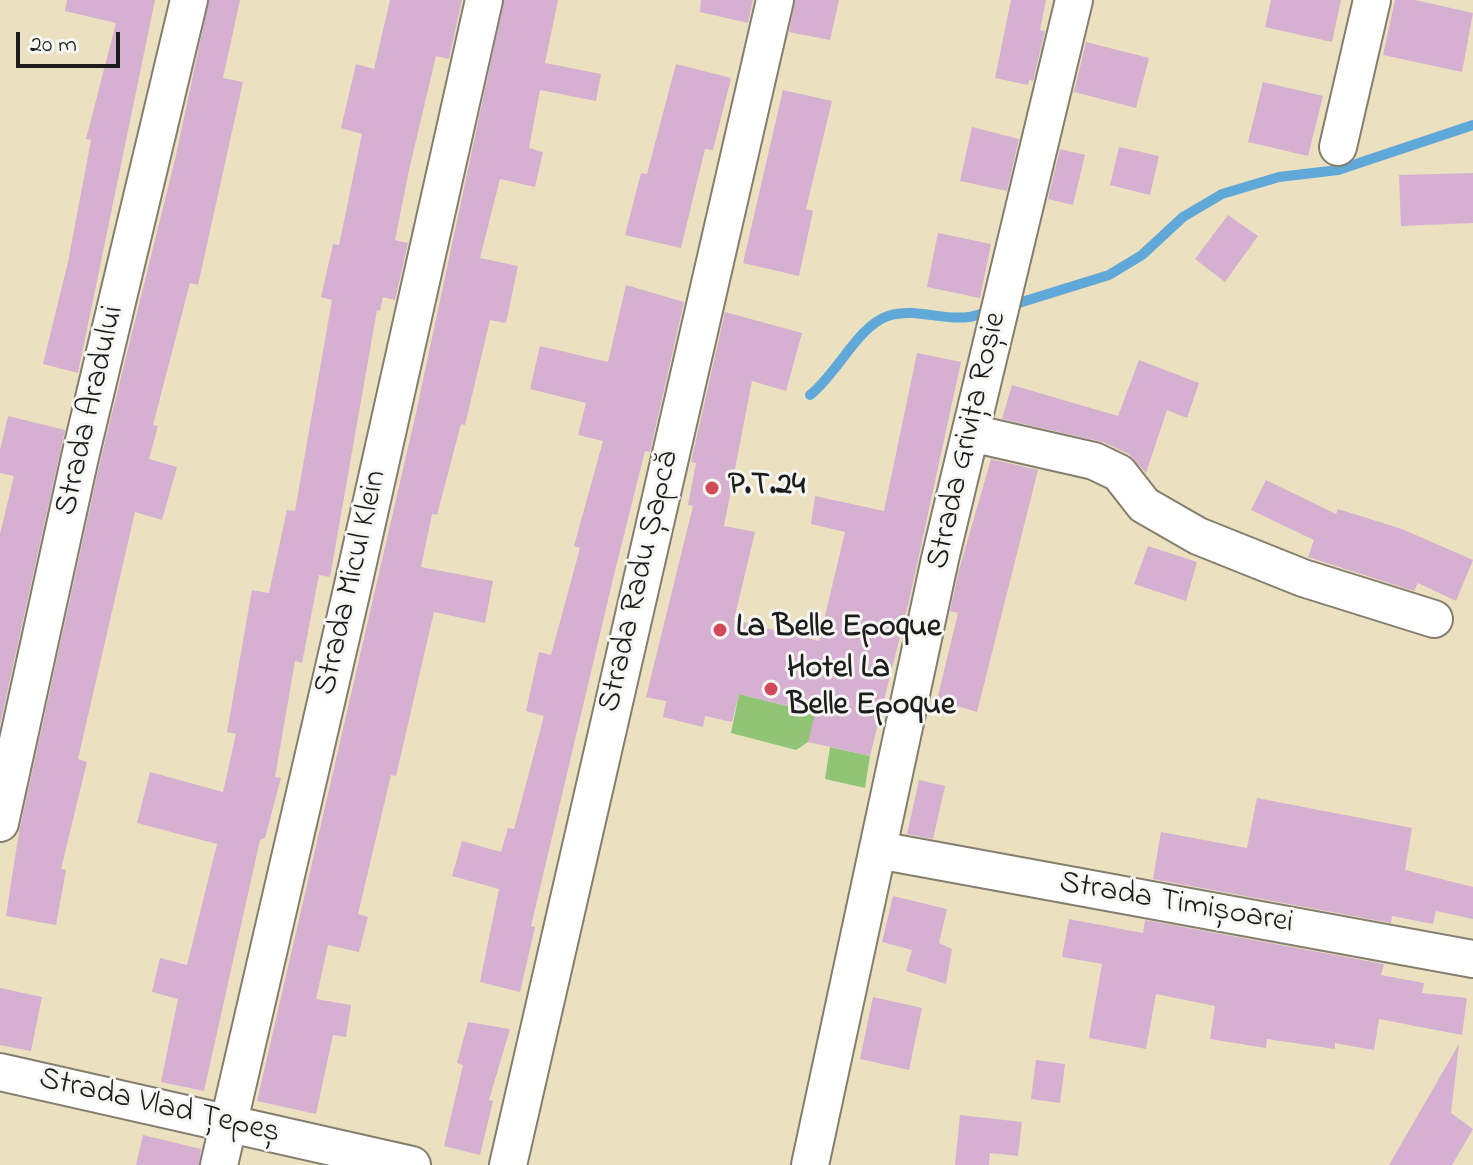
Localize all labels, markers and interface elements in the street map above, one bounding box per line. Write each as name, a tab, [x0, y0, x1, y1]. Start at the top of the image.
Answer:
scale bar	[20, 16, 124, 66]
text: 20 m	[30, 28, 77, 63]
street label: Strada Aradului	[49, 302, 135, 520]
street label: Strada Grivița Roșie	[921, 309, 1017, 573]
street label: Strada Radu Șapcă	[592, 448, 690, 716]
street label: Strada Micul Klein	[308, 467, 398, 699]
place label: P.T.24	[728, 469, 805, 507]
marker: P.T.24	[703, 479, 721, 497]
place label: La Belle Epoque	[736, 611, 941, 649]
marker: La Belle Epoque	[711, 621, 729, 639]
place label: Hotel La Belle Epoque	[787, 652, 955, 727]
marker: Hotel La Belle Epoque	[762, 680, 780, 698]
street label: Strada Timișoarei	[1056, 866, 1296, 944]
street label: Strada Vlad Țepeș	[35, 1062, 283, 1154]

